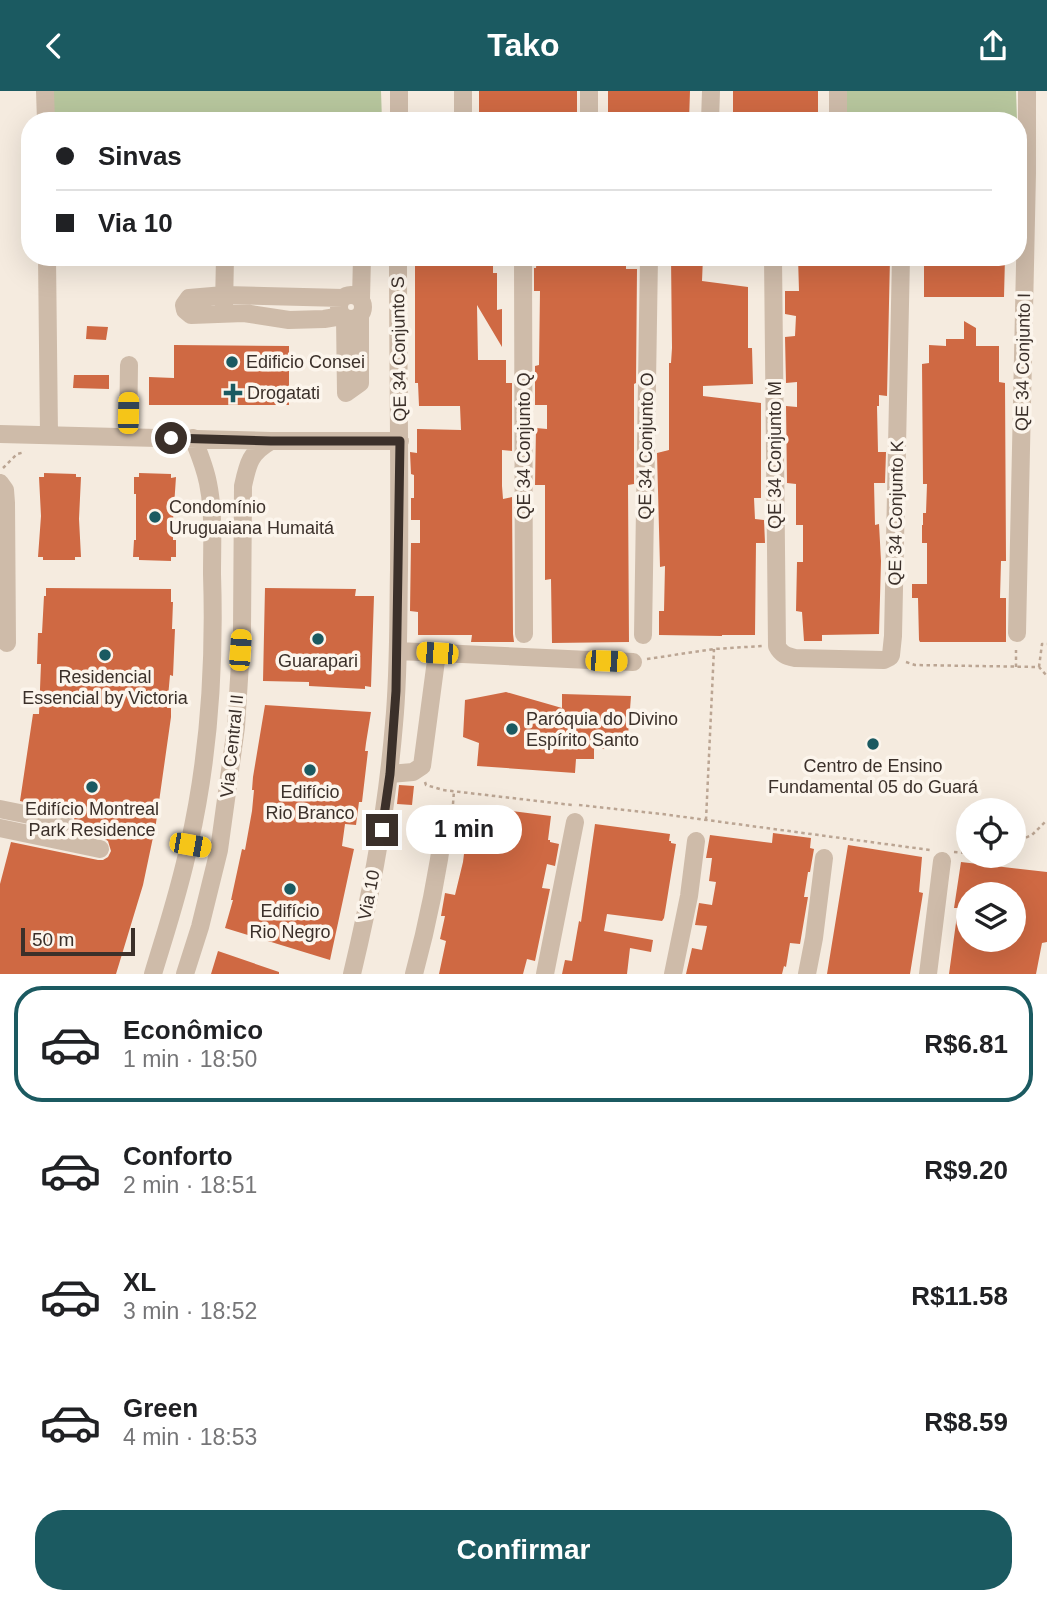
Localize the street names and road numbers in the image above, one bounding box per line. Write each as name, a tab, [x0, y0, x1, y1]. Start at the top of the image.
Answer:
street label: QE 34 Conjunto S	[388, 276, 410, 422]
street label: QE 34 Conjunto I	[1012, 293, 1034, 431]
street label: QE 34 Conjunto Q	[514, 372, 534, 520]
street label: QE 34 Conjunto O	[635, 372, 657, 520]
street label: QE 34 Conjunto M	[765, 381, 785, 529]
street label: QE 34 Conjunto K	[885, 440, 907, 586]
street label: Via Central II	[217, 693, 247, 799]
street label: Via 10	[354, 868, 384, 922]

